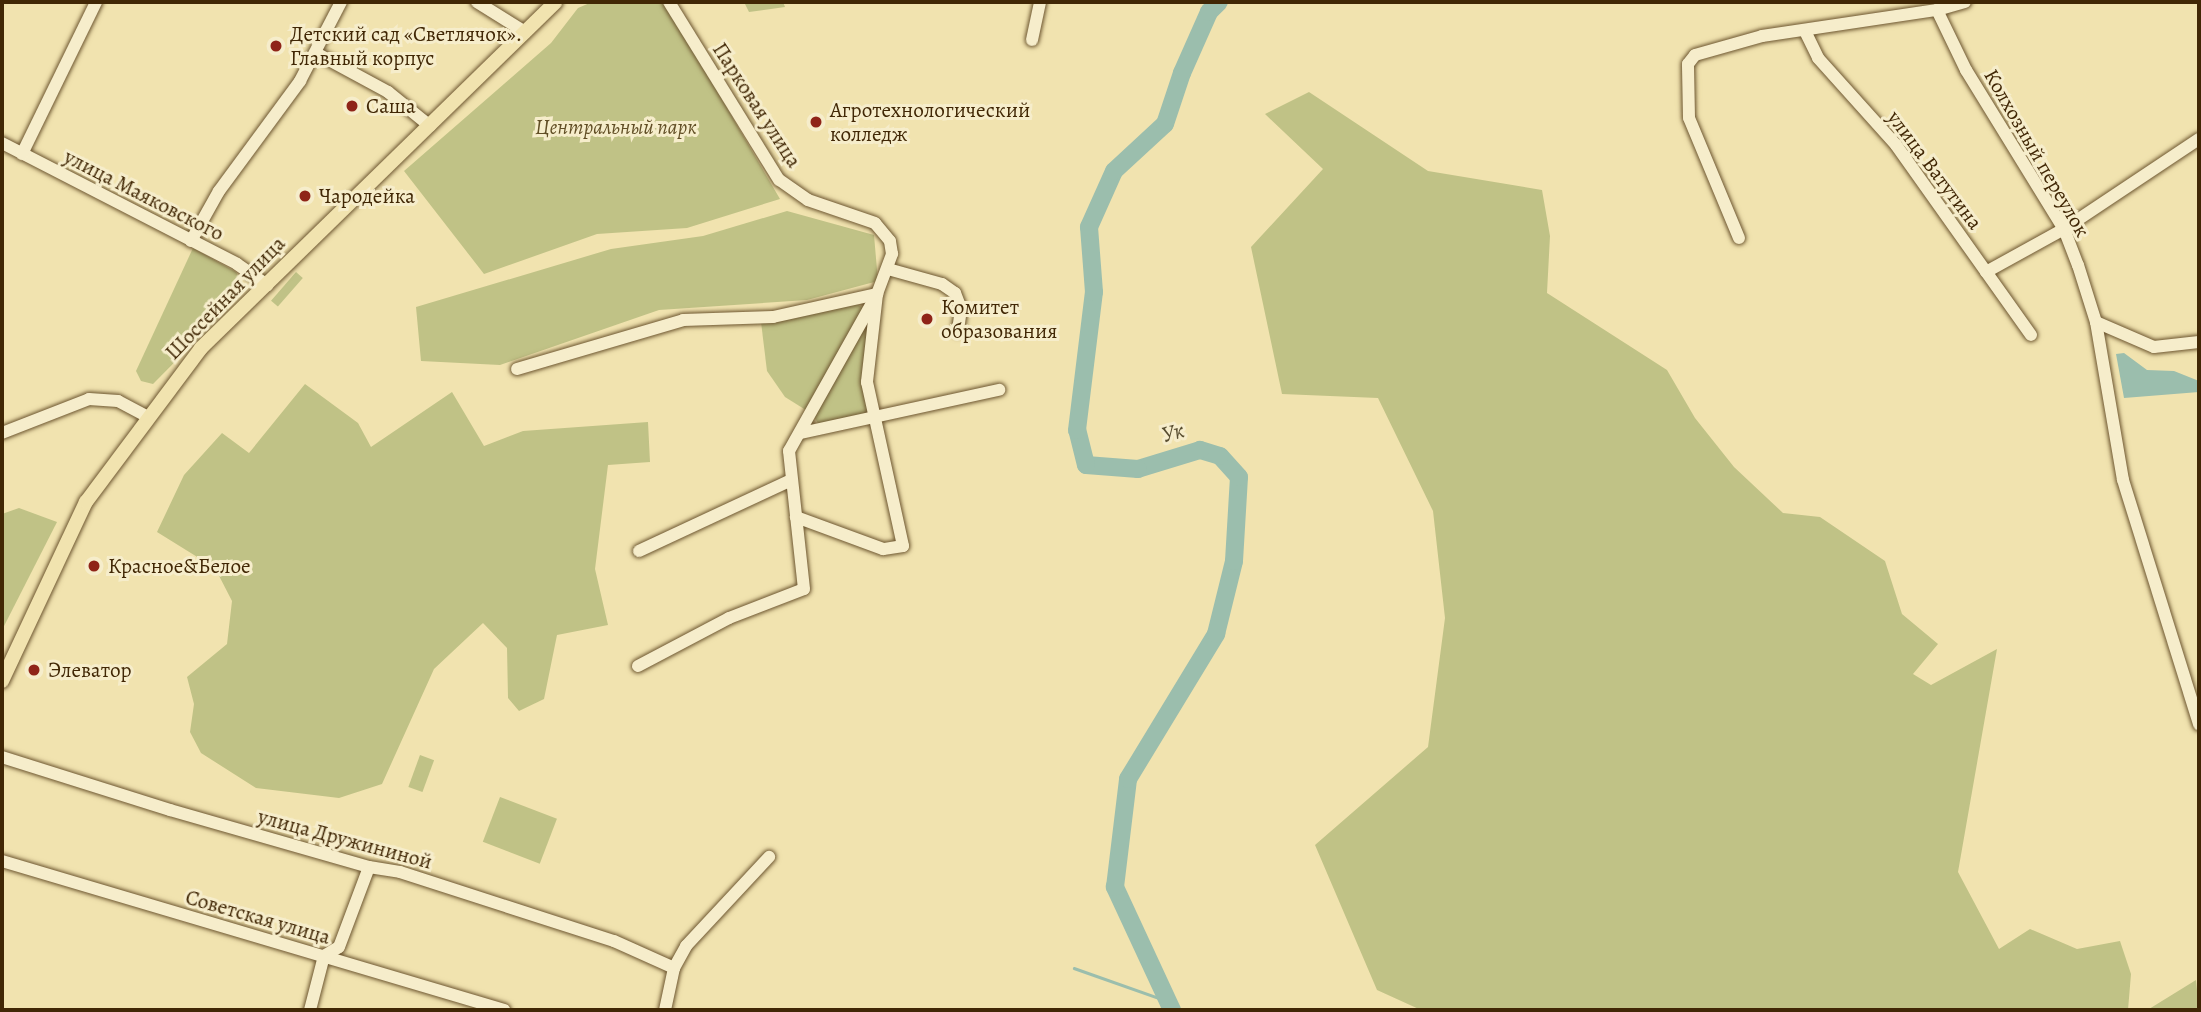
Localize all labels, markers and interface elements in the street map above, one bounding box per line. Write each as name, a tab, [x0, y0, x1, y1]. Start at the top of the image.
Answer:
place label: Детский сад «Светлячок». Главный корпус	[290, 21, 522, 71]
marker: Детский сад «Светлячок». Главный корпус	[268, 38, 284, 54]
street label: Парковая улица	[707, 38, 807, 172]
street label: Колхозный переулок	[1979, 65, 2095, 241]
place label: Саша	[366, 93, 416, 119]
place label: Агротехнологический колледж	[830, 97, 1030, 147]
marker: Саша	[344, 98, 360, 114]
street label: улица Ватутина	[1882, 106, 1988, 234]
park label: Центральный парк	[535, 114, 697, 140]
marker: Агротехнологический колледж	[808, 114, 824, 130]
street label: улица Маяковского	[60, 144, 228, 246]
place label: Чародейка	[319, 183, 415, 209]
marker: Чародейка	[297, 188, 313, 204]
street label: Шоссейная улица	[160, 231, 290, 365]
place label: Комитет образования	[941, 294, 1057, 344]
marker: Комитет образования	[919, 311, 935, 327]
water label: Ук	[1159, 417, 1187, 449]
place label: Красное&Белое	[108, 553, 251, 579]
marker: Красное&Белое	[86, 558, 102, 574]
place label: Элеватор	[48, 657, 132, 683]
marker: Элеватор	[26, 662, 42, 678]
street label: улица Дружининой	[255, 804, 435, 874]
street label: Советская улица	[183, 884, 333, 950]

